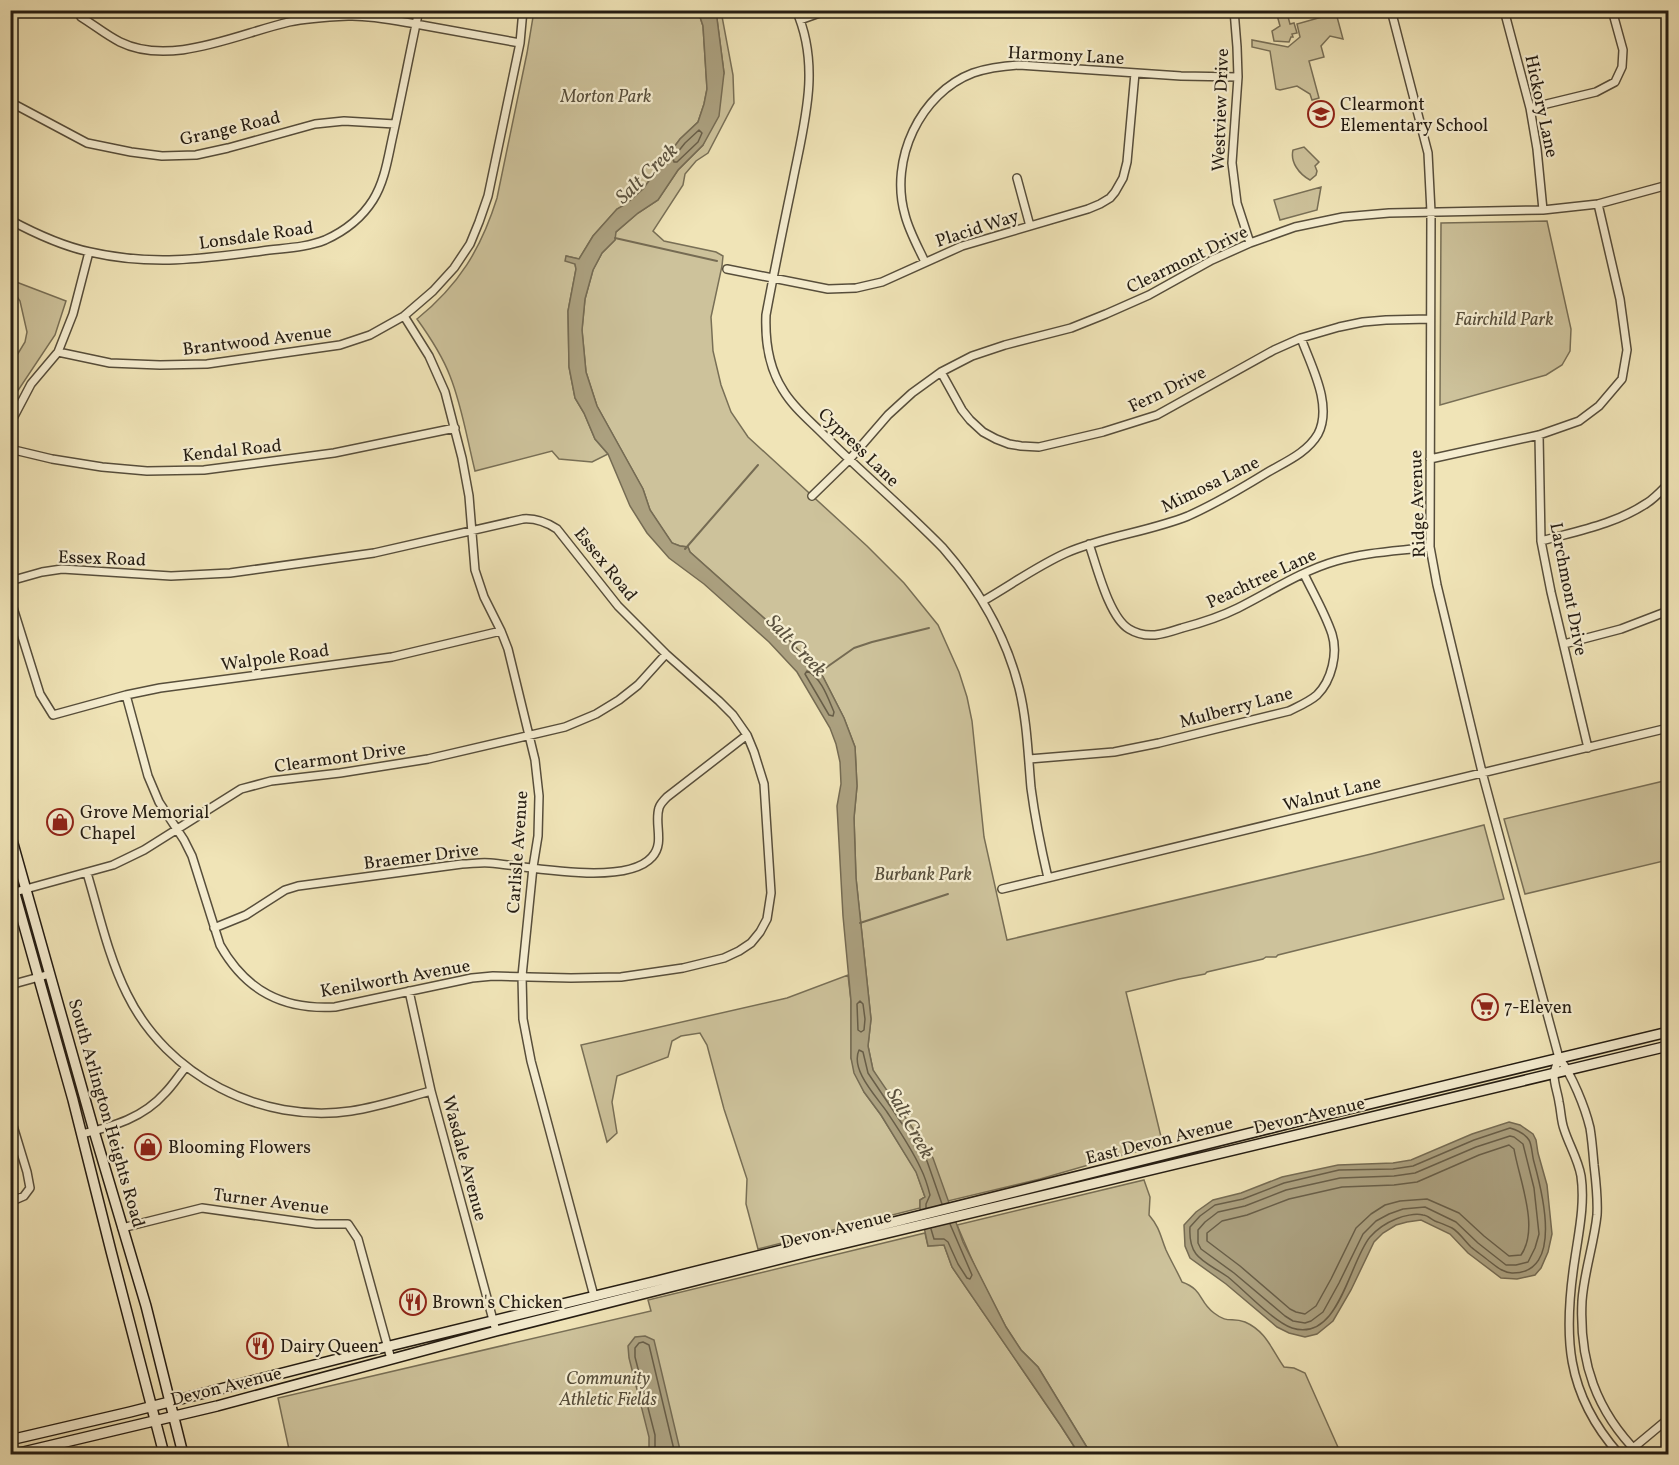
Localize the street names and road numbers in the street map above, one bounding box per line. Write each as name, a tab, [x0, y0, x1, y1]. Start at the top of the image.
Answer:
street label: Harmony Lane	[1007, 41, 1125, 72]
street label: Westview Drive	[1207, 48, 1236, 172]
street label: Hickory Lane	[1517, 53, 1564, 160]
street label: Grange Road	[178, 106, 283, 153]
street label: Placid Way	[932, 204, 1023, 255]
street label: Lonsdale Road	[197, 216, 315, 257]
street label: Clearmont Drive	[1123, 220, 1253, 301]
street label: Brantwood Avenue	[181, 320, 333, 363]
street label: Fern Drive	[1125, 361, 1211, 420]
street label: Cypress Lane	[812, 403, 904, 493]
street label: Kendal Road	[181, 434, 283, 469]
street label: Ridge Avenue	[1404, 449, 1433, 558]
street label: Mimosa Lane	[1157, 451, 1264, 520]
street label: Larchmont Drive	[1542, 521, 1593, 658]
street label: Essex Road	[567, 523, 642, 607]
street label: Peachtree Lane	[1203, 543, 1321, 616]
street label: Essex Road	[57, 545, 147, 574]
street label: Walpole Road	[219, 639, 331, 678]
street label: Mulberry Lane	[1177, 681, 1296, 736]
street label: Clearmont Drive	[273, 737, 407, 780]
street label: Walnut Lane	[1281, 770, 1384, 819]
street label: Carlisle Avenue	[502, 790, 535, 914]
street label: Braemer Drive	[362, 838, 480, 877]
street label: Kenilworth Avenue	[318, 954, 472, 1005]
street label: South Arlington Heights Road	[61, 996, 150, 1231]
street label: Devon Avenue	[1251, 1092, 1368, 1141]
street label: Wasdale Avenue	[435, 1093, 492, 1224]
street label: East Devon Avenue	[1083, 1111, 1236, 1172]
street label: Turner Avenue	[211, 1183, 330, 1222]
street label: Devon Avenue	[778, 1205, 895, 1256]
street label: Devon Avenue	[168, 1362, 285, 1413]

